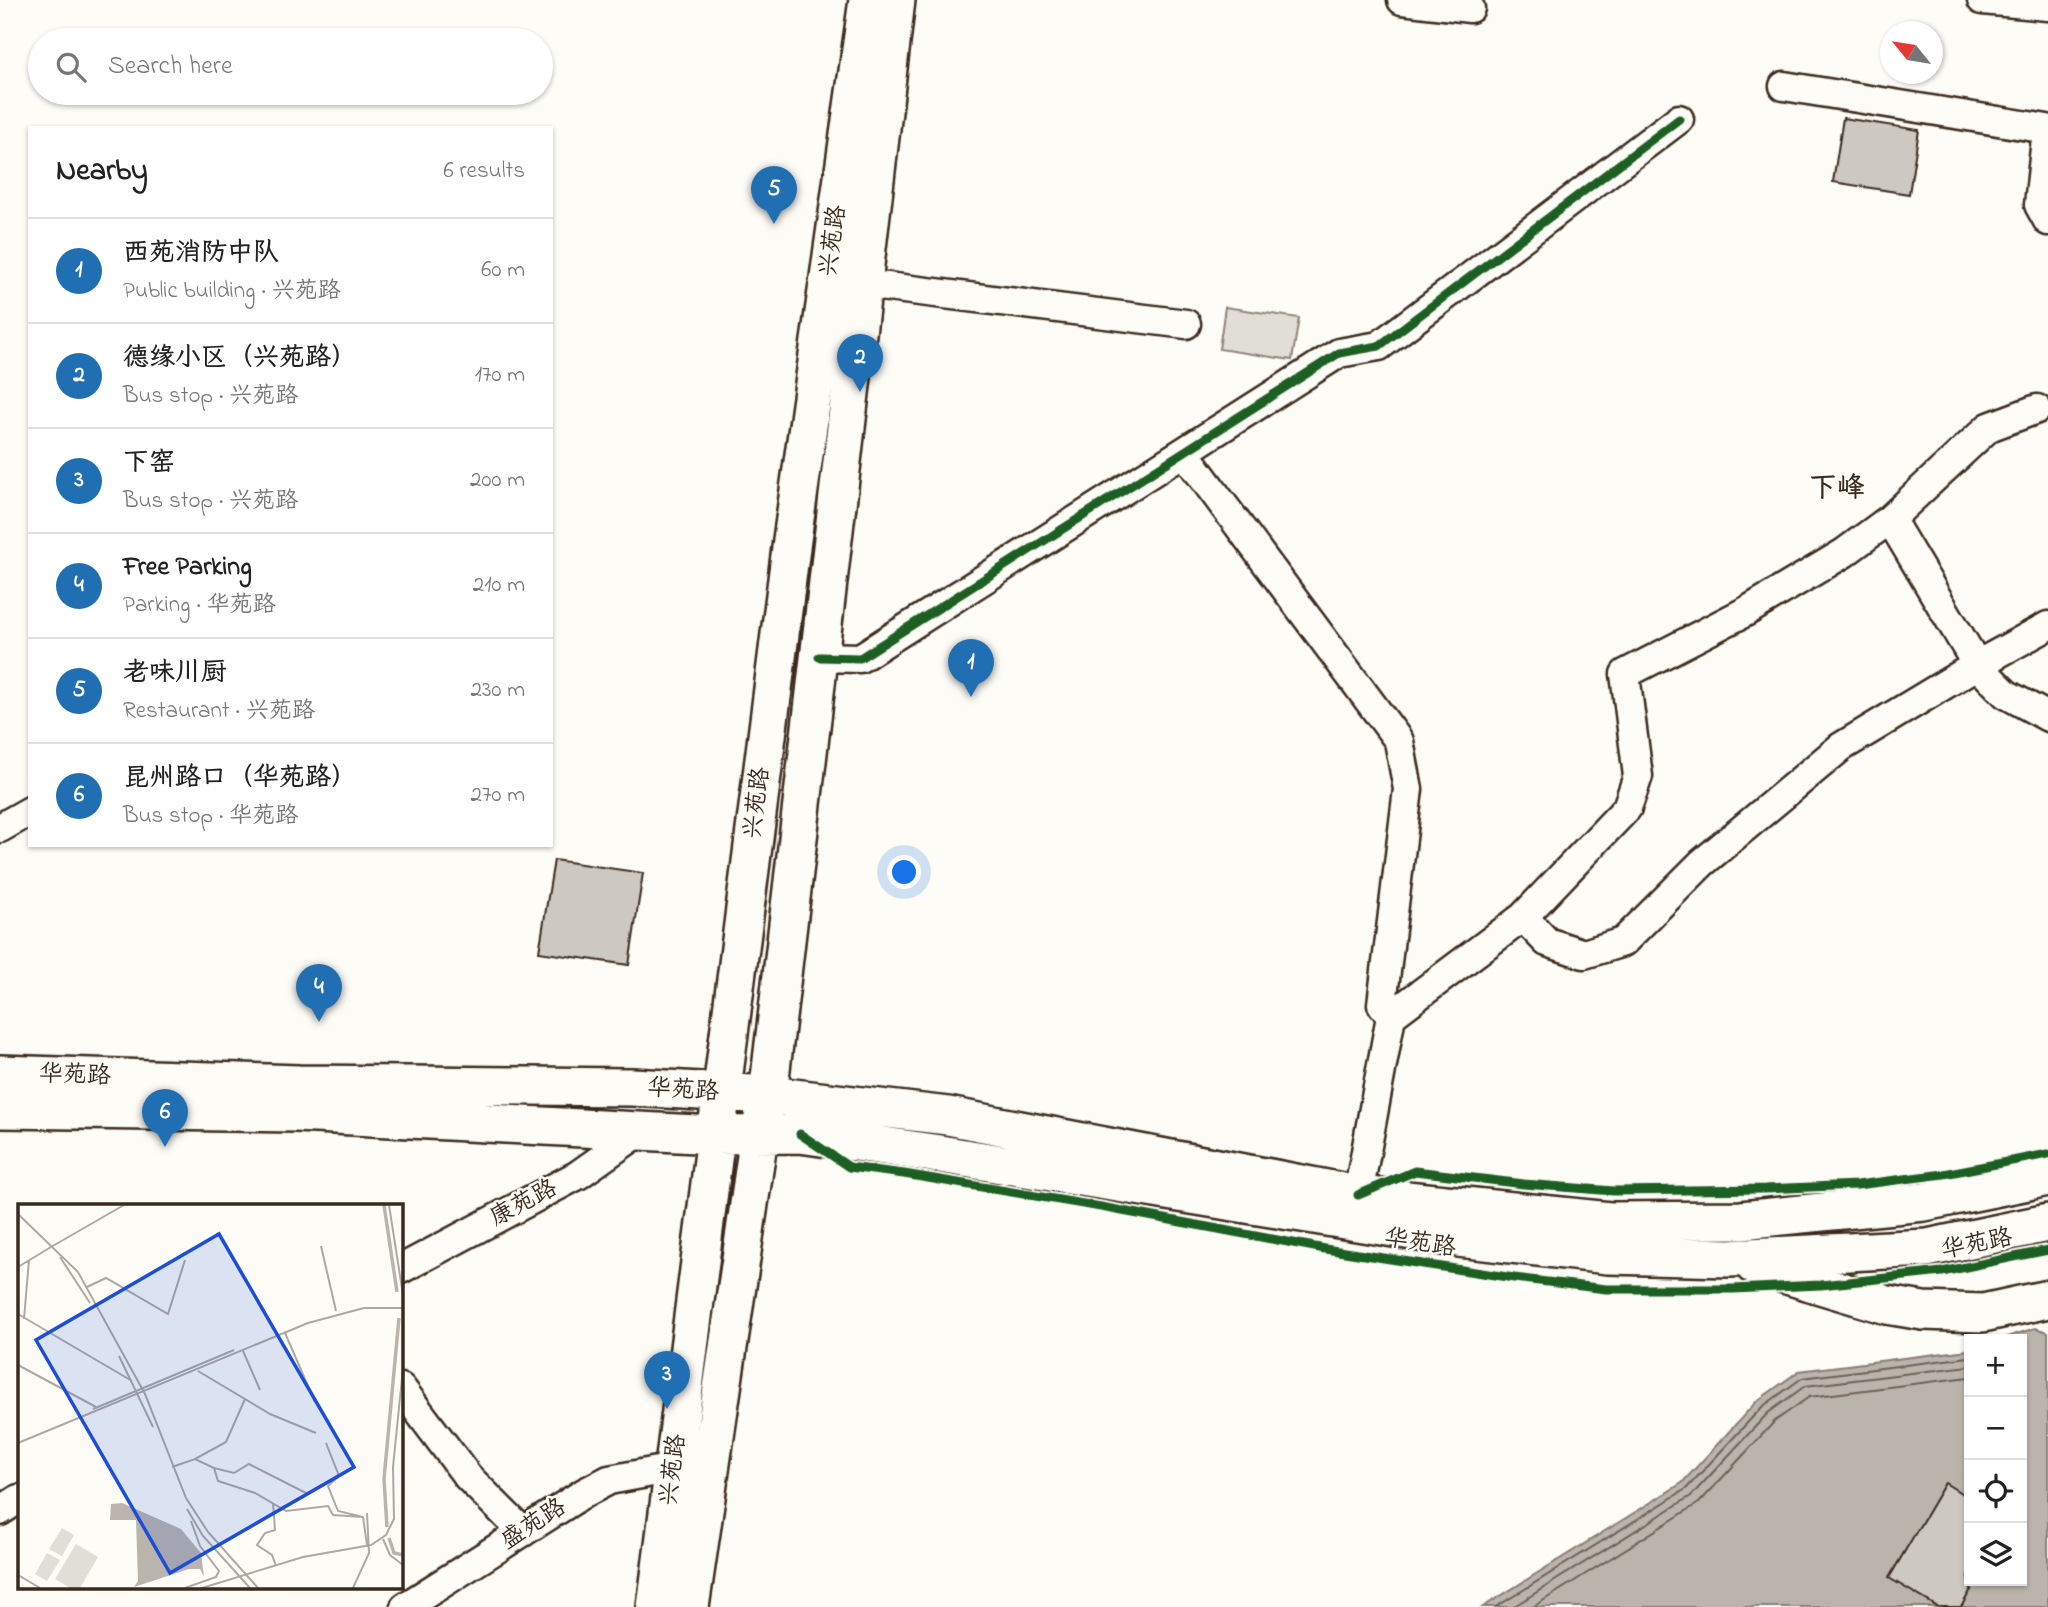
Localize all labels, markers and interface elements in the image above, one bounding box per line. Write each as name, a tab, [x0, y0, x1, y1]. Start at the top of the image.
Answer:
north arrow	[1880, 21, 1943, 84]
search box	[28, 28, 553, 105]
icon: search	[52, 48, 90, 86]
text: Search here	[108, 48, 233, 86]
text: Nearby	[56, 150, 148, 194]
text: 6 results	[444, 155, 525, 188]
pin: 5	[751, 166, 797, 224]
street label: 兴苑路	[812, 203, 856, 279]
text: 西苑消防中队	[123, 235, 279, 273]
text: 1	[75, 254, 83, 287]
text: 60 m	[481, 254, 525, 287]
text: Public building · 兴苑路	[123, 275, 341, 308]
pin: 2	[837, 334, 883, 392]
text: 德缘小区（兴苑路）	[123, 340, 357, 378]
text: 2	[73, 359, 85, 392]
text: 170 m	[475, 359, 525, 392]
text: Bus stop · 兴苑路	[123, 380, 298, 413]
text: 下窑	[123, 445, 175, 483]
text: 3	[74, 464, 84, 497]
text: 200 m	[470, 464, 525, 497]
district label: 下峰	[1809, 469, 1865, 510]
text: Bus stop · 兴苑路	[123, 485, 298, 518]
text: Free Parking	[123, 549, 252, 587]
text: 4	[74, 569, 84, 602]
text: 210 m	[473, 569, 525, 602]
text: Parking · 华苑路	[123, 589, 276, 622]
pin: 1	[948, 639, 994, 697]
text: 老味川厨	[123, 655, 227, 693]
text: 5	[72, 674, 86, 707]
text: 230 m	[471, 674, 525, 707]
text: Restaurant · 兴苑路	[123, 695, 315, 728]
text: 昆州路口（华苑路）	[123, 760, 357, 798]
street label: 兴苑路	[736, 765, 780, 841]
text: 6	[74, 779, 84, 812]
text: 270 m	[471, 779, 525, 812]
text: Bus stop · 华苑路	[123, 800, 298, 833]
your location	[887, 855, 921, 889]
pin: 4	[296, 964, 342, 1022]
street label: 华苑路	[38, 1057, 112, 1095]
street label: 华苑路	[646, 1071, 720, 1111]
pin: 6	[142, 1089, 188, 1147]
street label: 康苑路	[484, 1172, 564, 1236]
inset map	[18, 1204, 402, 1590]
street label: 华苑路	[1382, 1221, 1458, 1267]
street label: 华苑路	[1938, 1221, 2016, 1269]
map controls	[1964, 1334, 2027, 1586]
button: +	[1964, 1334, 2027, 1397]
pin: 3	[644, 1351, 690, 1409]
button: −	[1964, 1397, 2027, 1460]
street label: 兴苑路	[652, 1432, 696, 1508]
button: locate	[1964, 1460, 2027, 1523]
street label: 盛苑路	[494, 1491, 574, 1559]
button: layers	[1964, 1523, 2027, 1586]

